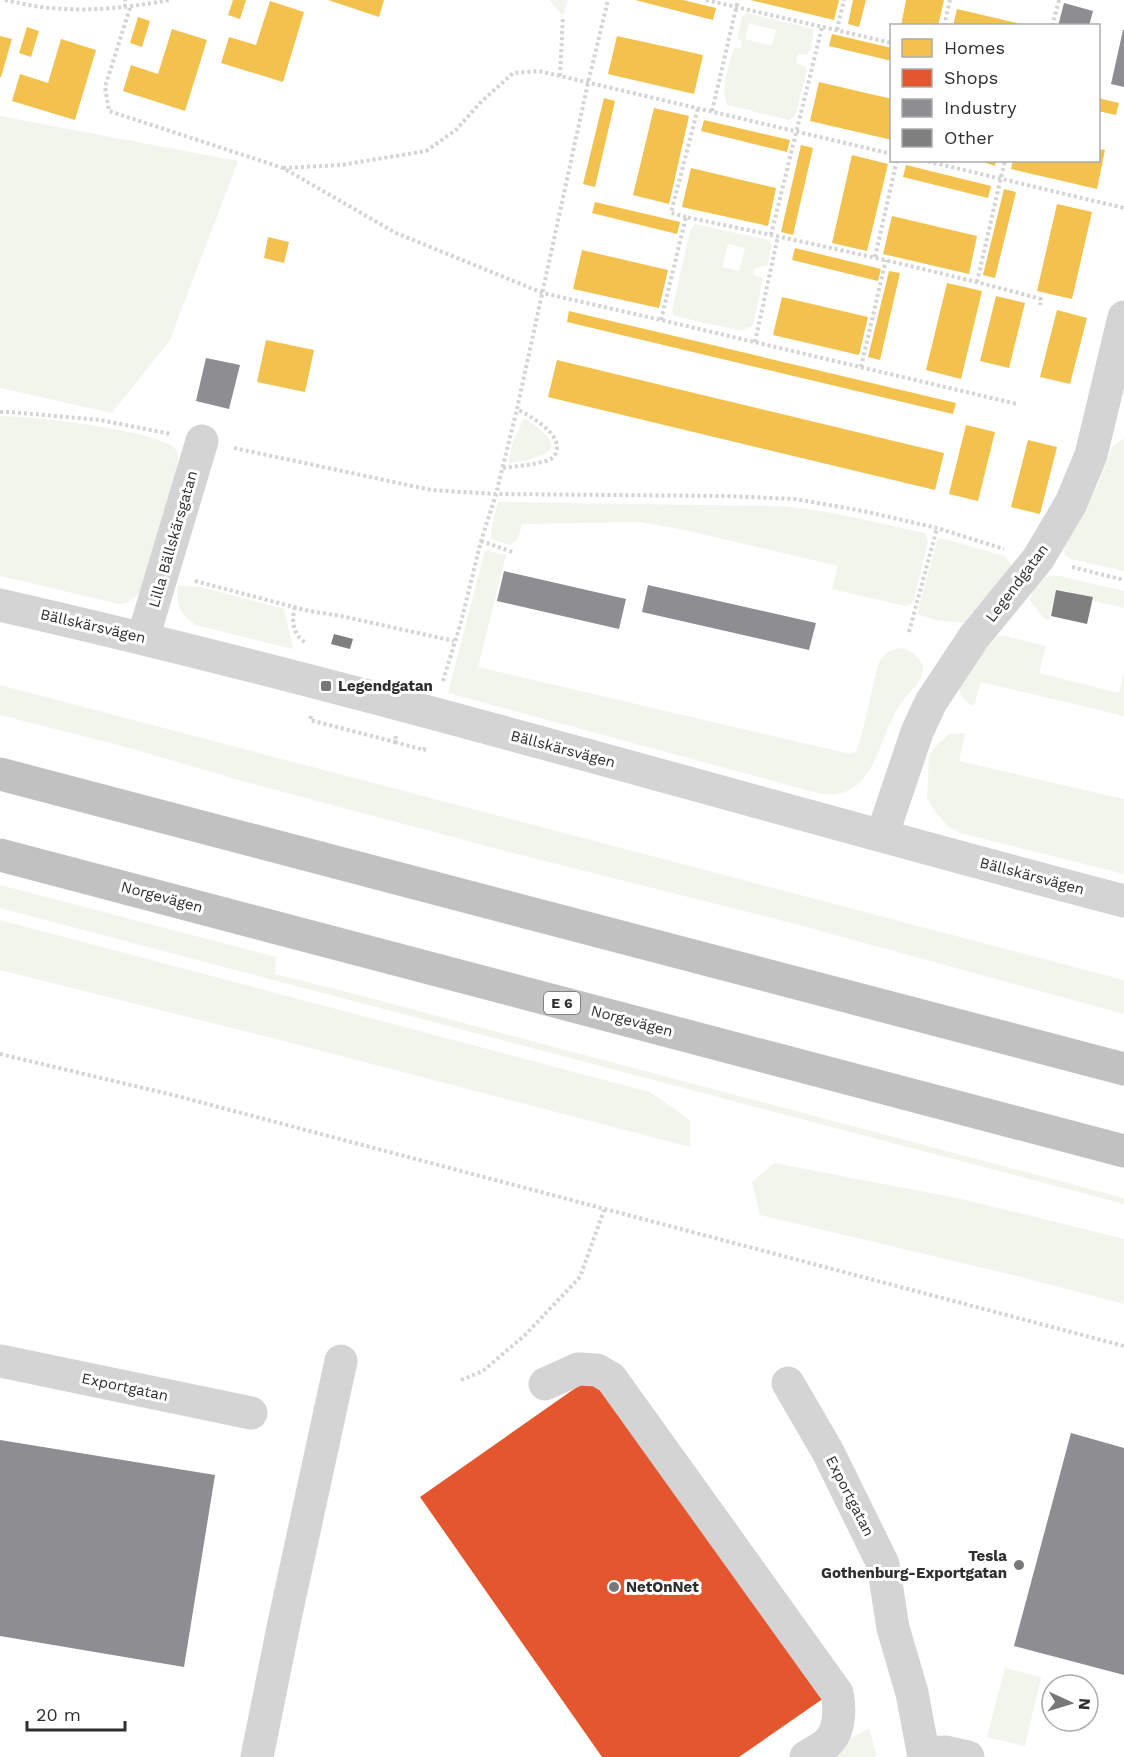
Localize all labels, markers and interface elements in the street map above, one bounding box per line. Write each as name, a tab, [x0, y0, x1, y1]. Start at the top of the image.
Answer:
legend	[890, 24, 1100, 162]
text: Homes	[944, 37, 1005, 58]
text: Shops	[944, 67, 998, 88]
text: Industry	[944, 97, 1017, 118]
text: Other	[944, 127, 994, 148]
street label: Lilla Bällskärsgatan	[145, 468, 201, 610]
street label: Legendgatan	[982, 540, 1052, 626]
street label: Bällskärsvägen	[38, 605, 148, 647]
place label: Legendgatan	[338, 677, 433, 695]
marker: Legendgatan	[319, 679, 333, 693]
street label: Bällskärsvägen	[509, 726, 617, 772]
street label: Bällskärsvägen	[978, 853, 1086, 899]
street label: Norgevägen	[119, 877, 205, 917]
road number: E 6	[544, 992, 580, 1014]
street label: Norgevägen	[589, 1001, 675, 1041]
street label: Exportgatan	[80, 1369, 170, 1405]
street label: Exportgatan	[822, 1453, 878, 1539]
place label: Tesla Gothenburg-Exportgatan	[821, 1547, 1007, 1582]
marker: Tesla Gothenburg-Exportgatan	[1012, 1558, 1026, 1572]
place label: NetOnNet	[626, 1578, 699, 1596]
marker: NetOnNet	[607, 1580, 621, 1594]
north arrow	[1040, 1673, 1100, 1733]
scale bar	[27, 1694, 124, 1732]
text: N	[1075, 1697, 1094, 1711]
text: 20 m	[36, 1704, 81, 1725]

